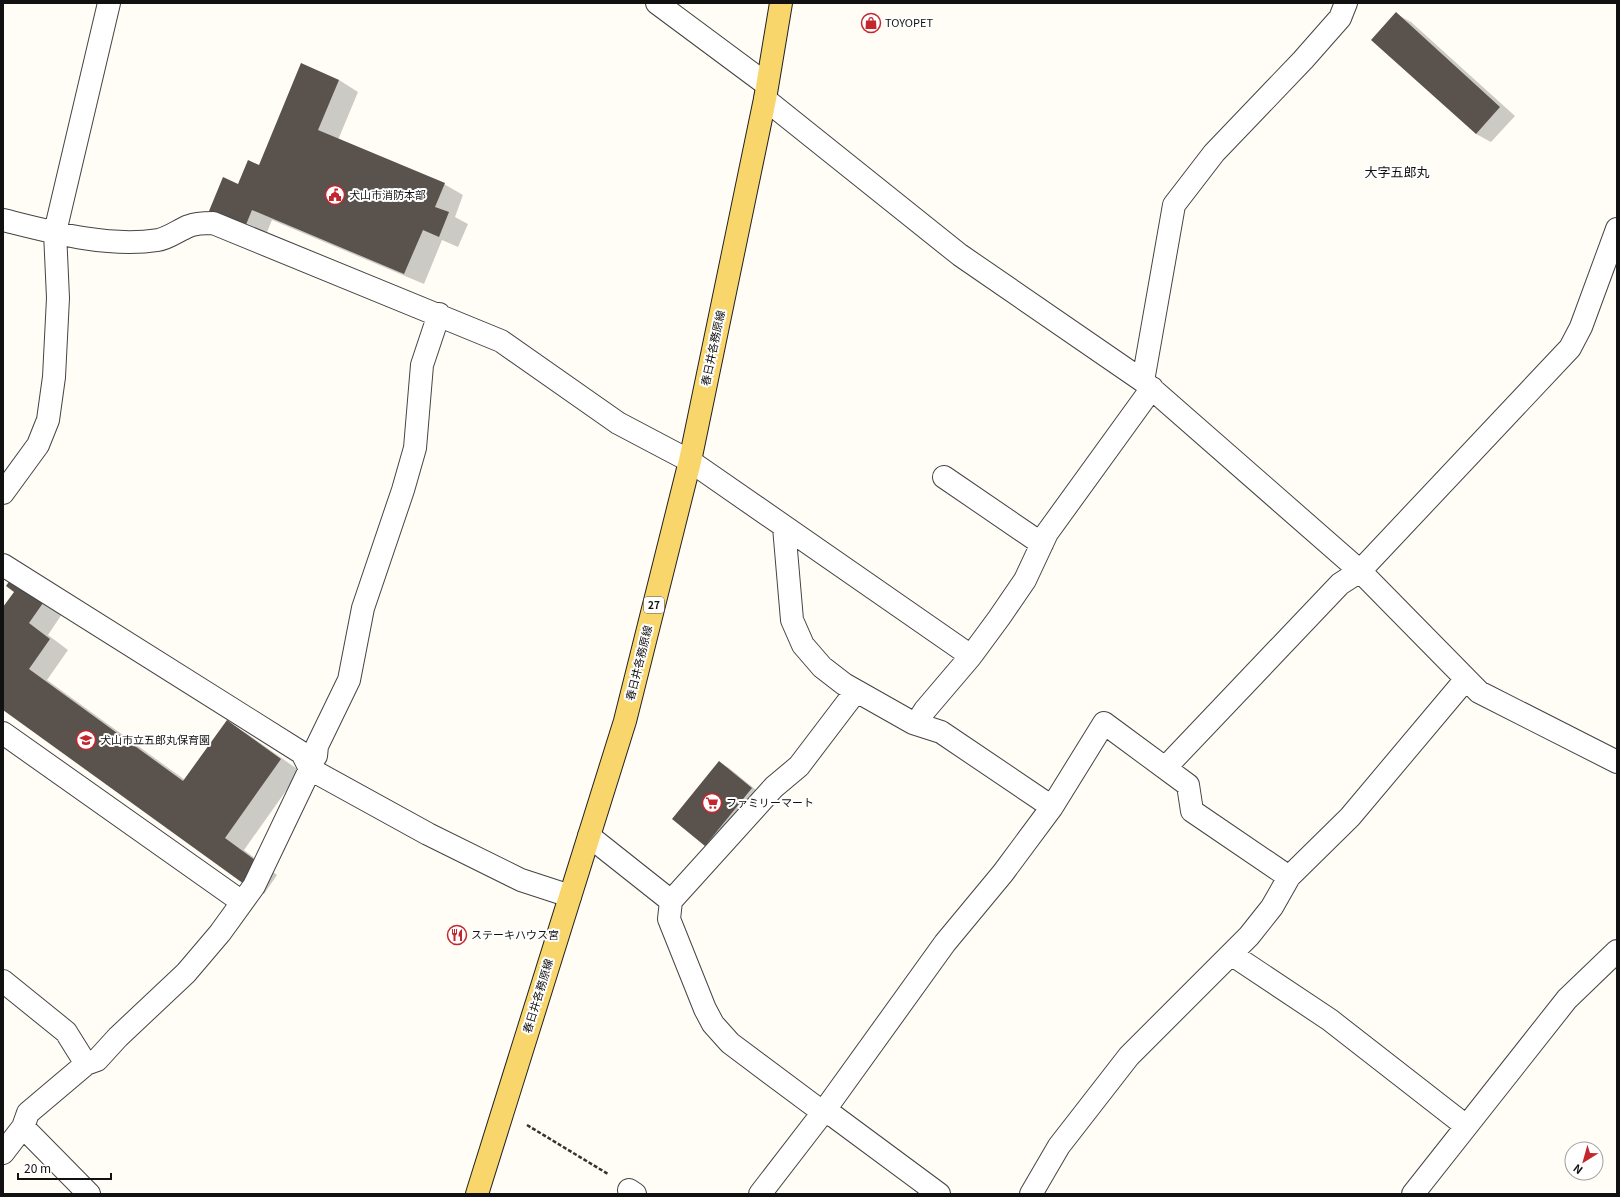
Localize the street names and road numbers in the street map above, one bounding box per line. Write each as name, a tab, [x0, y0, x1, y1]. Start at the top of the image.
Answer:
street label: 春日井各務原線	[696, 308, 728, 387]
road number: 27	[644, 597, 664, 613]
street label: 春日井各務原線	[621, 623, 655, 702]
street label: 春日井各務原線	[518, 957, 556, 1035]

